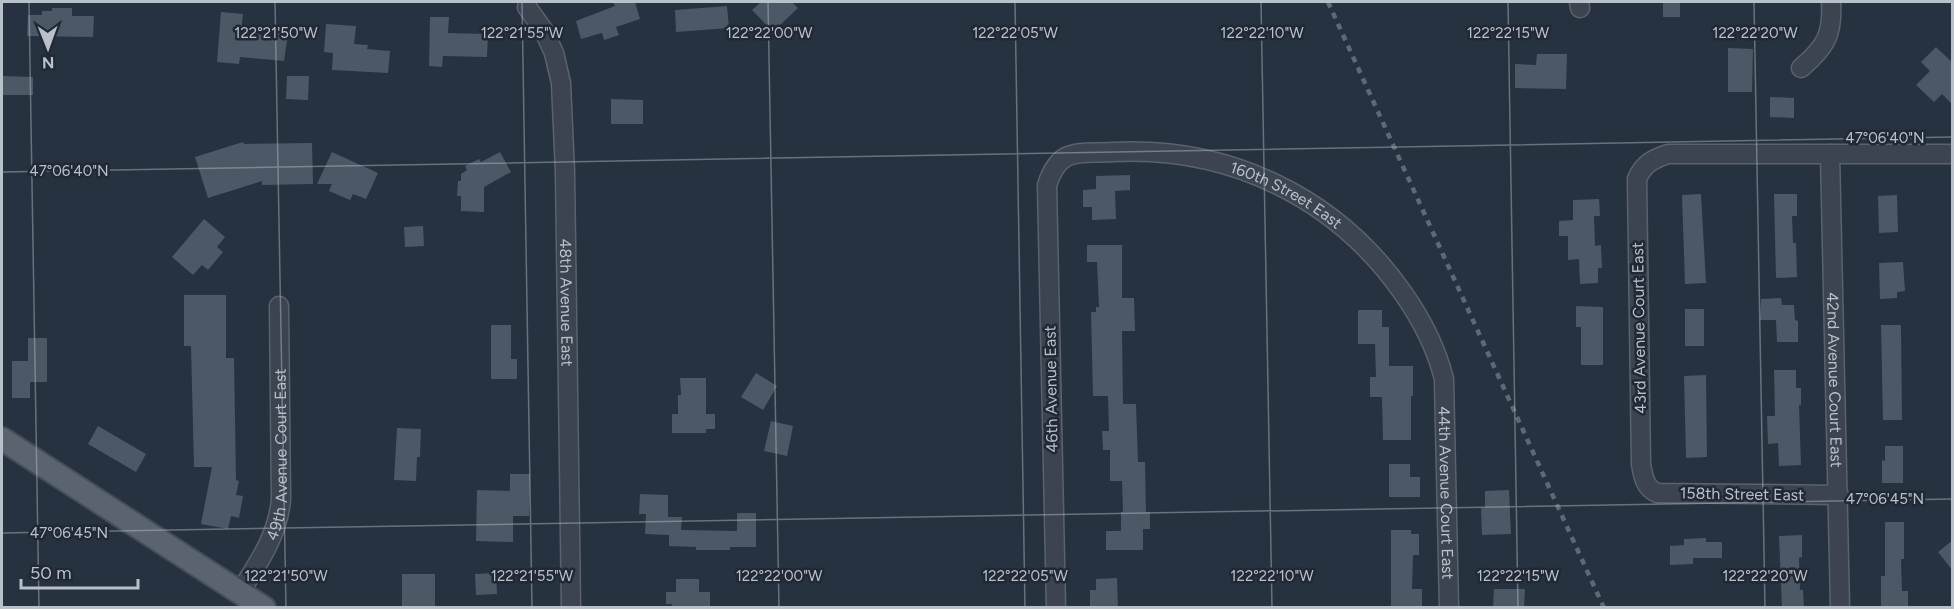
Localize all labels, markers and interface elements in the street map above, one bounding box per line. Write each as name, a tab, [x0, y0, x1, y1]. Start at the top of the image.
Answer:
north arrow	[18, 18, 78, 78]
text: 122°21'50"W	[234, 24, 318, 42]
text: 122°21'55"W	[481, 24, 564, 42]
text: 122°22'00"W	[726, 24, 813, 42]
text: 122°22'05"W	[972, 24, 1058, 42]
text: 122°22'10"W	[1220, 24, 1304, 42]
text: 122°22'15"W	[1467, 24, 1550, 42]
text: 122°22'20"W	[1712, 24, 1798, 42]
text: N	[42, 53, 55, 72]
text: 47°06'40"N	[1845, 129, 1925, 147]
street label: 160th Street East	[1228, 157, 1346, 232]
text: 47°06'40"N	[29, 162, 109, 180]
street label: 48th Avenue East	[556, 238, 577, 367]
street label: 43rd Avenue Court East	[1628, 242, 1650, 414]
street label: 42nd Avenue Court East	[1824, 292, 1846, 468]
street label: 46th Avenue East	[1040, 325, 1062, 453]
street label: 49th Avenue Court East	[262, 368, 291, 543]
street label: 44th Avenue Court East	[1435, 406, 1458, 580]
street label: 158th Street East	[1680, 483, 1804, 505]
text: 47°06'45"N	[1846, 490, 1924, 508]
text: 47°06'45"N	[30, 524, 108, 542]
scale bar	[21, 552, 138, 590]
text: 50 m	[30, 562, 72, 584]
text: 122°21'50"W	[244, 567, 328, 585]
text: 122°21'55"W	[491, 567, 574, 585]
text: 122°22'00"W	[736, 567, 823, 585]
text: 122°22'05"W	[982, 567, 1068, 585]
text: 122°22'10"W	[1230, 567, 1314, 585]
text: 122°22'15"W	[1477, 567, 1560, 585]
text: 122°22'20"W	[1722, 567, 1808, 585]

